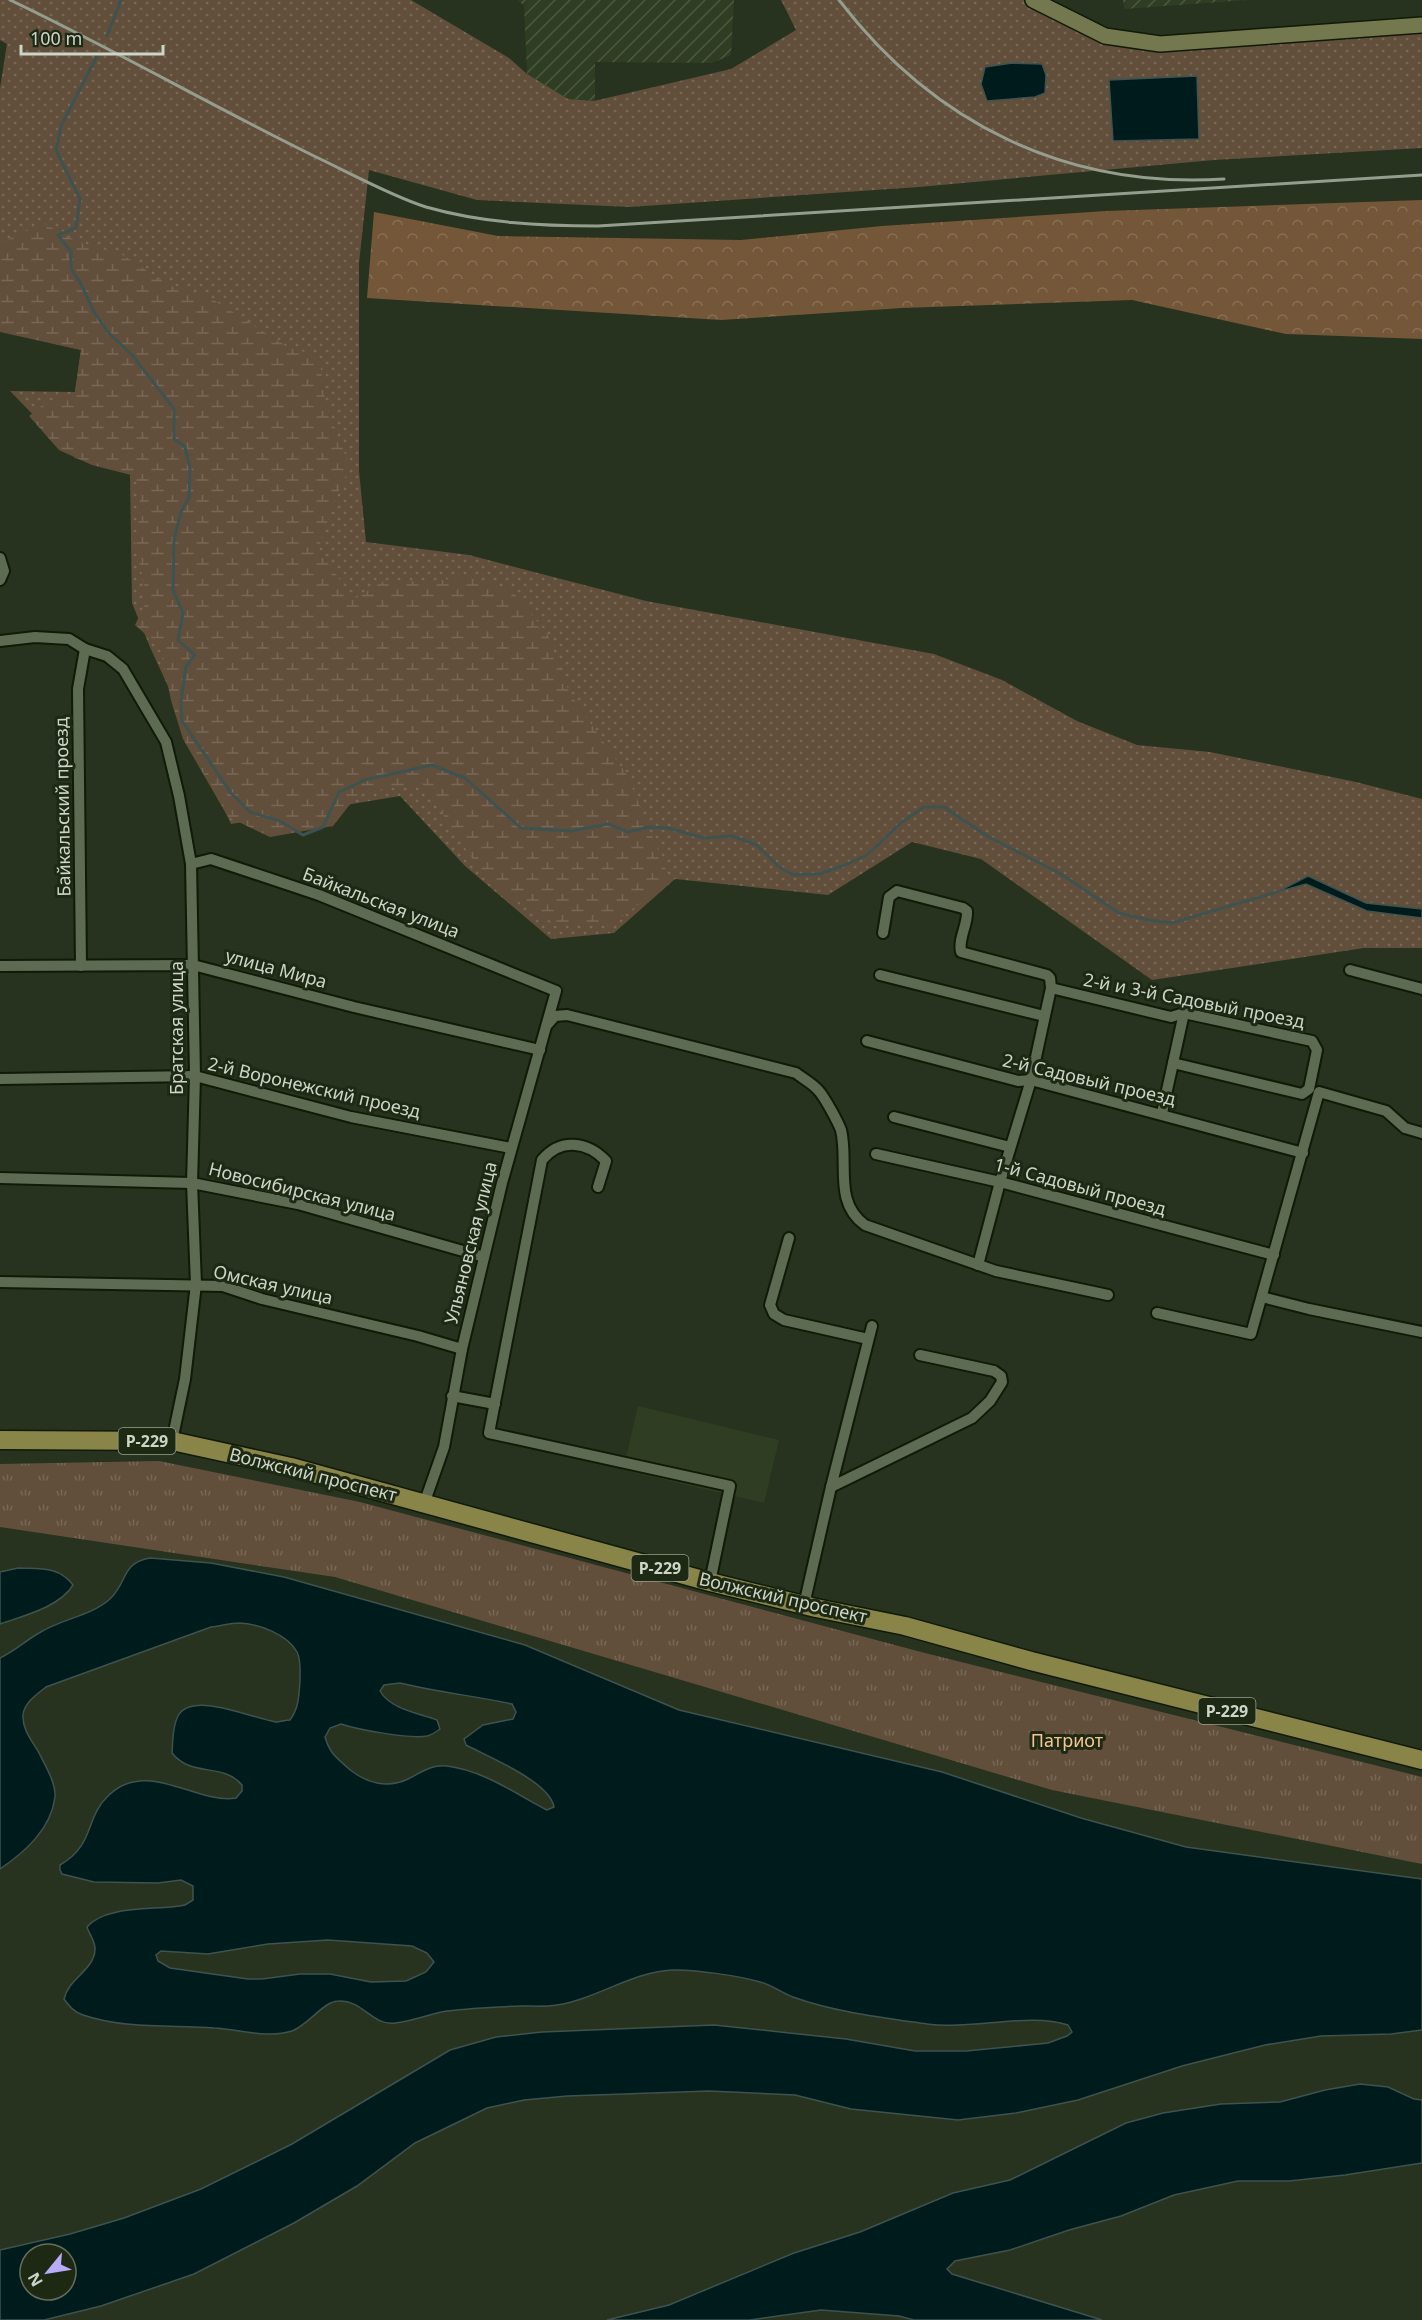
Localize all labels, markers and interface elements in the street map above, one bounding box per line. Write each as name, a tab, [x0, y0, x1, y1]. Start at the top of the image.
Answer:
scale bar	[21, 18, 164, 56]
text: 100 m	[30, 26, 82, 50]
street label: Байкальский проезд	[48, 717, 76, 897]
street label: Байкальская улица	[300, 861, 463, 943]
street label: улица Мира	[223, 943, 330, 993]
street label: Братская улица	[164, 961, 188, 1095]
street label: 2-й и 3-й Садовый проезд	[1082, 967, 1307, 1033]
street label: 2-й Садовый проезд	[1000, 1047, 1178, 1111]
street label: 2-й Воронежский проезд	[206, 1051, 423, 1123]
street label: 1-й Садовый проезд	[992, 1152, 1169, 1221]
street label: Новосибирская улица	[206, 1156, 398, 1226]
street label: Ульяновская улица	[438, 1159, 502, 1327]
street label: Омская улица	[211, 1259, 335, 1309]
road number: Р-229	[118, 1428, 176, 1454]
street label: Волжский проспект	[227, 1442, 400, 1507]
road number: Р-229	[632, 1555, 688, 1581]
street label: Волжский проспект	[697, 1566, 870, 1628]
road number: Р-229	[1198, 1698, 1256, 1724]
park label: Патриот	[1031, 1728, 1104, 1752]
north arrow	[18, 2242, 78, 2302]
text: N	[22, 2268, 48, 2291]

